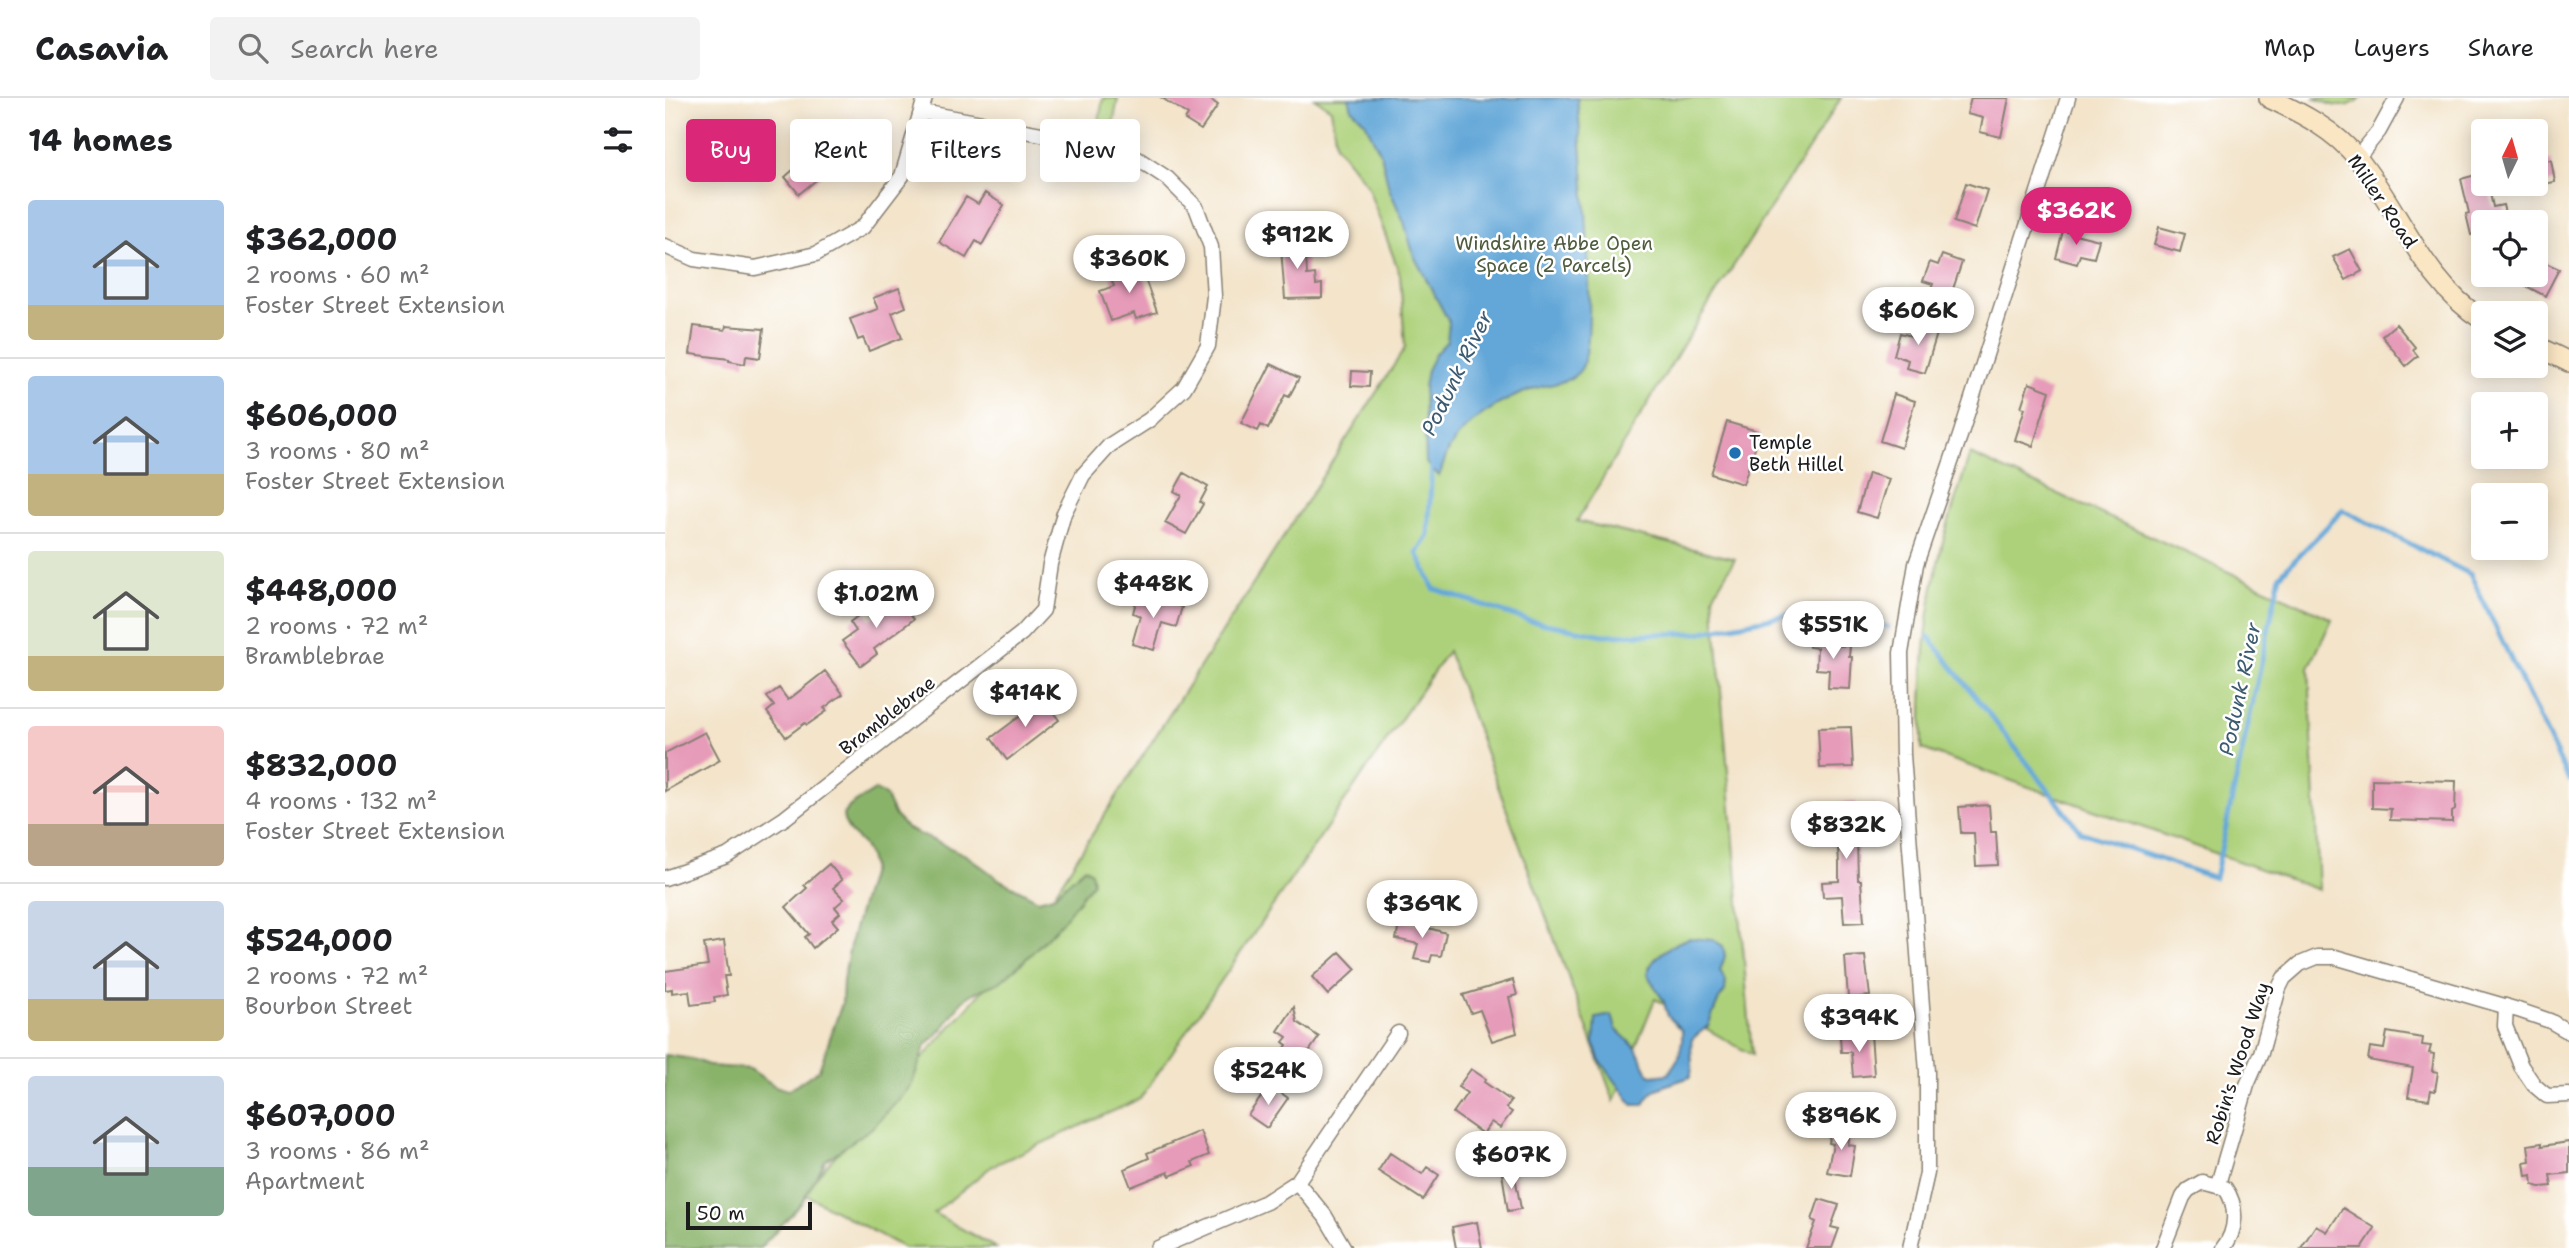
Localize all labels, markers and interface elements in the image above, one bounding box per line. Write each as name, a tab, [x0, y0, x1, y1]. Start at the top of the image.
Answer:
search box	[210, 17, 700, 80]
text: Casavia	[35, 26, 168, 71]
icon: search	[234, 29, 272, 67]
text: Search here	[290, 31, 439, 66]
text: Map	[2264, 32, 2315, 64]
text: Layers	[2353, 32, 2430, 64]
text: Share	[2468, 32, 2534, 64]
chip: Buy	[686, 119, 776, 182]
chip: Rent	[790, 119, 892, 182]
chip: Filters	[906, 119, 1026, 182]
chip: New	[1040, 119, 1140, 182]
north arrow	[2471, 119, 2548, 196]
map controls	[2471, 119, 2548, 560]
text: 14 homes	[28, 120, 173, 161]
icon: filters	[599, 121, 637, 159]
street label: Miller Road	[2342, 149, 2423, 253]
pin: $362K	[2027, 188, 2125, 247]
text: $362K	[2037, 195, 2115, 225]
button: locate	[2471, 210, 2548, 287]
pin: $912K	[1248, 212, 1346, 271]
text: $362,000	[245, 219, 398, 260]
text: $912K	[1261, 219, 1333, 249]
icon: home	[84, 228, 168, 312]
park label: Windshire Abbe Open Space (2 Parcels)	[1455, 231, 1653, 278]
pin: $360K	[1080, 236, 1178, 295]
text: $360K	[1089, 243, 1169, 273]
text: 2 rooms · 60 m²	[245, 260, 430, 290]
pin: $606K	[1869, 288, 1967, 347]
text: Foster Street Extension	[245, 290, 505, 320]
text: $606K	[1878, 295, 1958, 325]
button: layers	[2471, 301, 2548, 378]
water label: Podunk River	[1415, 305, 1500, 440]
button: +	[2471, 392, 2548, 469]
text: $606,000	[245, 395, 398, 436]
icon: home	[84, 404, 168, 488]
place label: Temple Beth Hillel	[1749, 430, 1844, 477]
text: 3 rooms · 80 m²	[245, 436, 430, 466]
marker: Temple Beth Hillel	[1727, 445, 1743, 461]
text: Foster Street Extension	[245, 466, 505, 496]
button: −	[2471, 483, 2548, 560]
pin: $448K	[1104, 560, 1202, 620]
text: $448K	[1113, 568, 1193, 598]
text: $448,000	[245, 570, 397, 611]
pin: $1.02M	[819, 570, 933, 630]
text: $1.02M	[833, 578, 919, 608]
icon: home	[84, 579, 168, 663]
pin: $551K	[1784, 602, 1882, 661]
text: $551K	[1798, 609, 1868, 639]
text: 2 rooms · 72 m²	[245, 611, 428, 641]
water label: Podunk River	[2212, 619, 2268, 758]
text: Bramblebrae	[245, 641, 385, 671]
street label: Bramblebrae	[834, 670, 941, 761]
pin: $414K	[976, 670, 1074, 729]
text: $414K	[989, 677, 1061, 707]
text: $832,000	[245, 745, 397, 786]
icon: home	[84, 754, 168, 838]
text: 4 rooms · 132 m²	[245, 786, 437, 816]
pin: $832K	[1797, 802, 1895, 861]
text: $832K	[1807, 809, 1885, 839]
text: Foster Street Extension	[245, 816, 505, 846]
pin: $369K	[1373, 880, 1471, 940]
text: $369K	[1383, 888, 1461, 918]
text: $524,000	[245, 920, 393, 961]
icon: home	[84, 929, 168, 1013]
text: 2 rooms · 72 m²	[245, 961, 428, 991]
street label: Robin's Wood Way	[2199, 979, 2276, 1148]
text: Bourbon Street	[245, 991, 413, 1021]
pin: $394K	[1810, 995, 1908, 1054]
text: $394K	[1820, 1002, 1898, 1032]
pin: $524K	[1219, 1048, 1317, 1107]
text: $524K	[1230, 1055, 1306, 1085]
pin: $896K	[1792, 1093, 1890, 1152]
text: $607,000	[245, 1095, 396, 1136]
text: $896K	[1801, 1100, 1881, 1130]
icon: home	[84, 1104, 168, 1188]
pin: $607K	[1462, 1132, 1560, 1191]
text: 3 rooms · 86 m²	[245, 1136, 430, 1166]
text: $607K	[1471, 1139, 1551, 1169]
text: Apartment	[245, 1166, 365, 1196]
scale bar	[686, 1199, 812, 1231]
text: 50 m	[697, 1201, 745, 1226]

